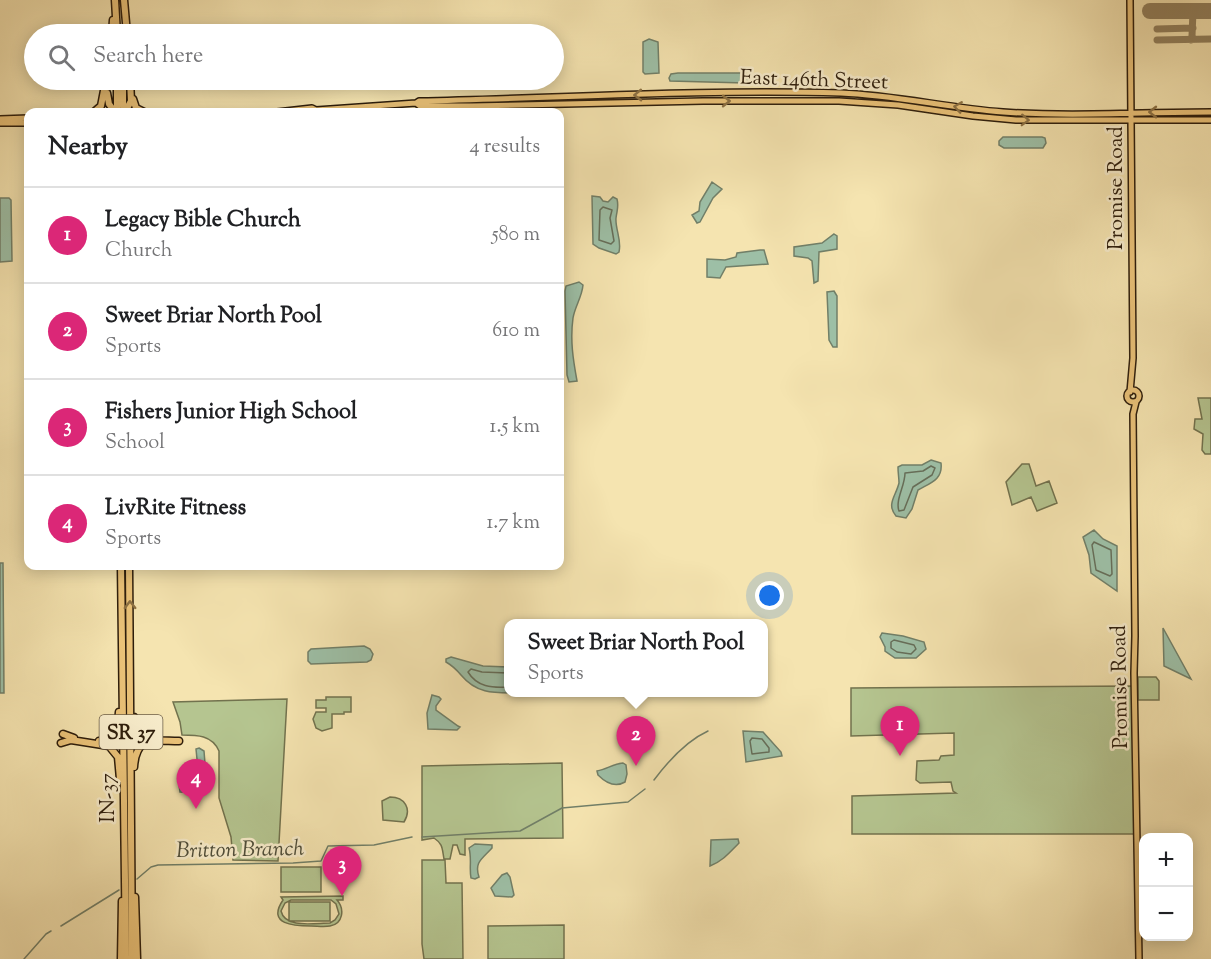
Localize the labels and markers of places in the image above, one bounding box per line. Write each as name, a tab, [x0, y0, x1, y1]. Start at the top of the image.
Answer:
pin: 1	[880, 706, 920, 756]
pin: 2	[616, 716, 656, 766]
pin: 4	[176, 760, 216, 809]
pin: 3	[322, 846, 362, 896]

